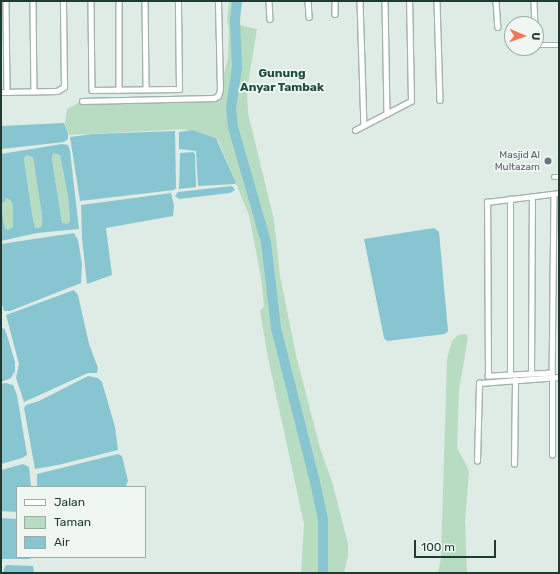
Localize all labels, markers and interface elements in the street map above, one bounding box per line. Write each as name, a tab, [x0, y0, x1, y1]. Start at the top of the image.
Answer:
north arrow	[504, 16, 544, 56]
text: U	[529, 32, 542, 41]
district label: Gunung Anyar Tambak	[240, 67, 324, 95]
place label: Masjid Al Multazam	[495, 149, 540, 172]
marker: Masjid Al Multazam	[543, 156, 553, 166]
legend	[16, 486, 146, 558]
text: Jalan	[54, 495, 85, 509]
text: Taman	[54, 515, 91, 529]
scale bar	[416, 532, 498, 558]
text: Air	[54, 535, 70, 549]
text: 100 m	[421, 540, 455, 554]

